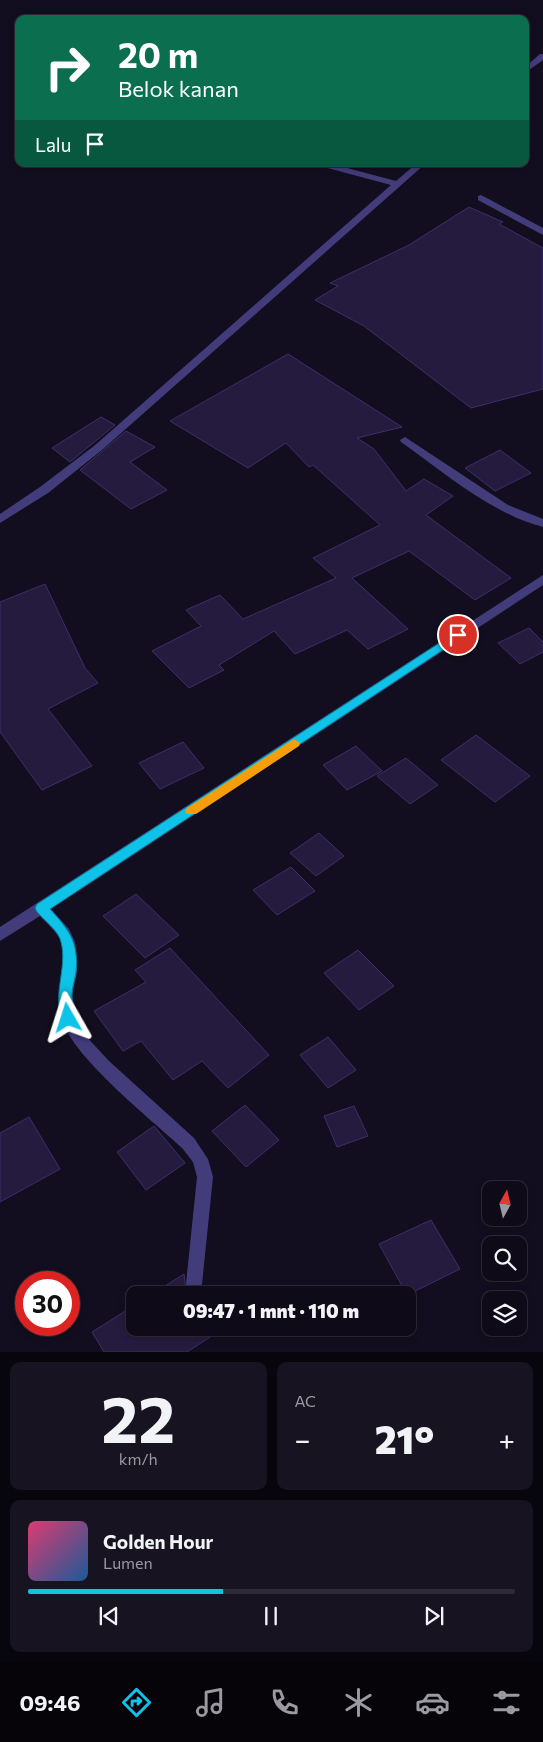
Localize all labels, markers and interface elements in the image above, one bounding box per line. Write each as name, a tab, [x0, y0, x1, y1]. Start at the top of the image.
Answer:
text: 20 m	[118, 32, 198, 75]
icon: right	[35, 35, 100, 100]
text: Belok kanan	[118, 75, 239, 102]
icon: arrive	[81, 130, 109, 158]
text: Lalu	[35, 133, 71, 156]
pin	[437, 614, 479, 656]
icon: arrive	[444, 621, 472, 649]
position arrow	[41, 991, 93, 1043]
north arrow	[482, 1181, 528, 1226]
map controls	[482, 1181, 527, 1336]
button: search	[482, 1236, 527, 1281]
speed limit sign: 30	[15, 1271, 80, 1336]
button: layers	[482, 1291, 527, 1336]
text: 09:47 · 1 mnt · 110 m	[183, 1299, 359, 1322]
text: 22	[101, 1377, 175, 1456]
text: AC	[295, 1391, 316, 1410]
text: 21°	[375, 1415, 434, 1462]
text: −	[295, 1422, 310, 1456]
text: +	[499, 1422, 515, 1456]
text: km/h	[119, 1449, 158, 1468]
text: Golden Hour	[103, 1530, 213, 1553]
text: Lumen	[103, 1553, 153, 1572]
icon: previous	[95, 1602, 123, 1630]
icon: pause	[257, 1602, 285, 1630]
icon: next	[420, 1602, 448, 1630]
icon: directions	[119, 1685, 154, 1720]
icon: music	[193, 1685, 228, 1720]
icon: phone	[267, 1685, 302, 1720]
icon: climate	[341, 1685, 376, 1720]
icon: car	[415, 1685, 450, 1720]
icon: filters	[489, 1685, 524, 1720]
text: 09:46	[19, 1689, 81, 1716]

